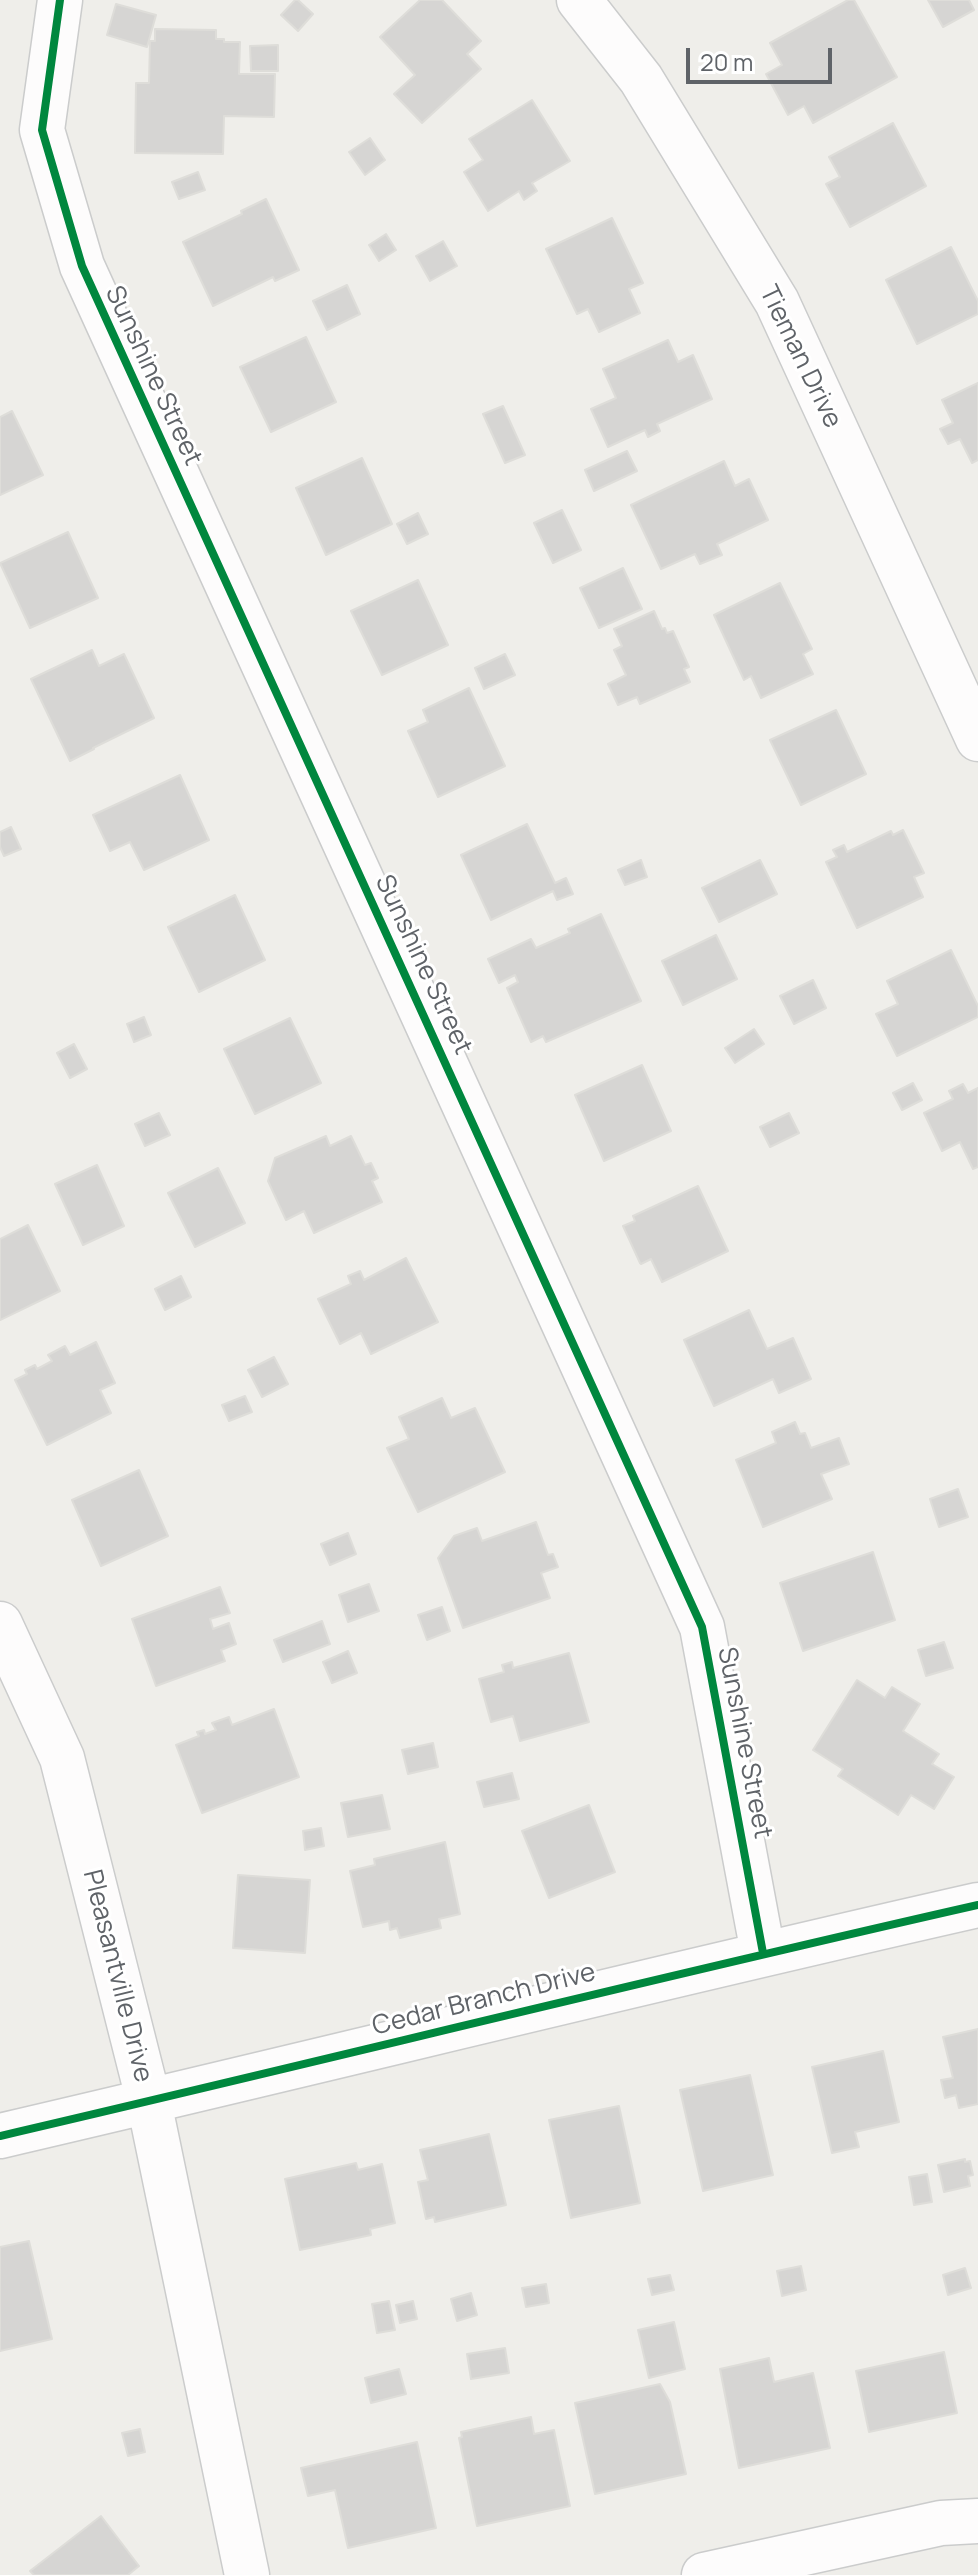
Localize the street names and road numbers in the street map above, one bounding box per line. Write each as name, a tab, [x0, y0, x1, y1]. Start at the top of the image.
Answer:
street label: Sunshine Street	[98, 281, 208, 471]
street label: Tieman Drive	[752, 281, 848, 433]
street label: Sunshine Street	[368, 870, 478, 1060]
street label: Sunshine Street	[710, 1645, 778, 1841]
street label: Pleasantville Drive	[76, 1867, 158, 2085]
street label: Cedar Branch Drive	[369, 1957, 599, 2043]

